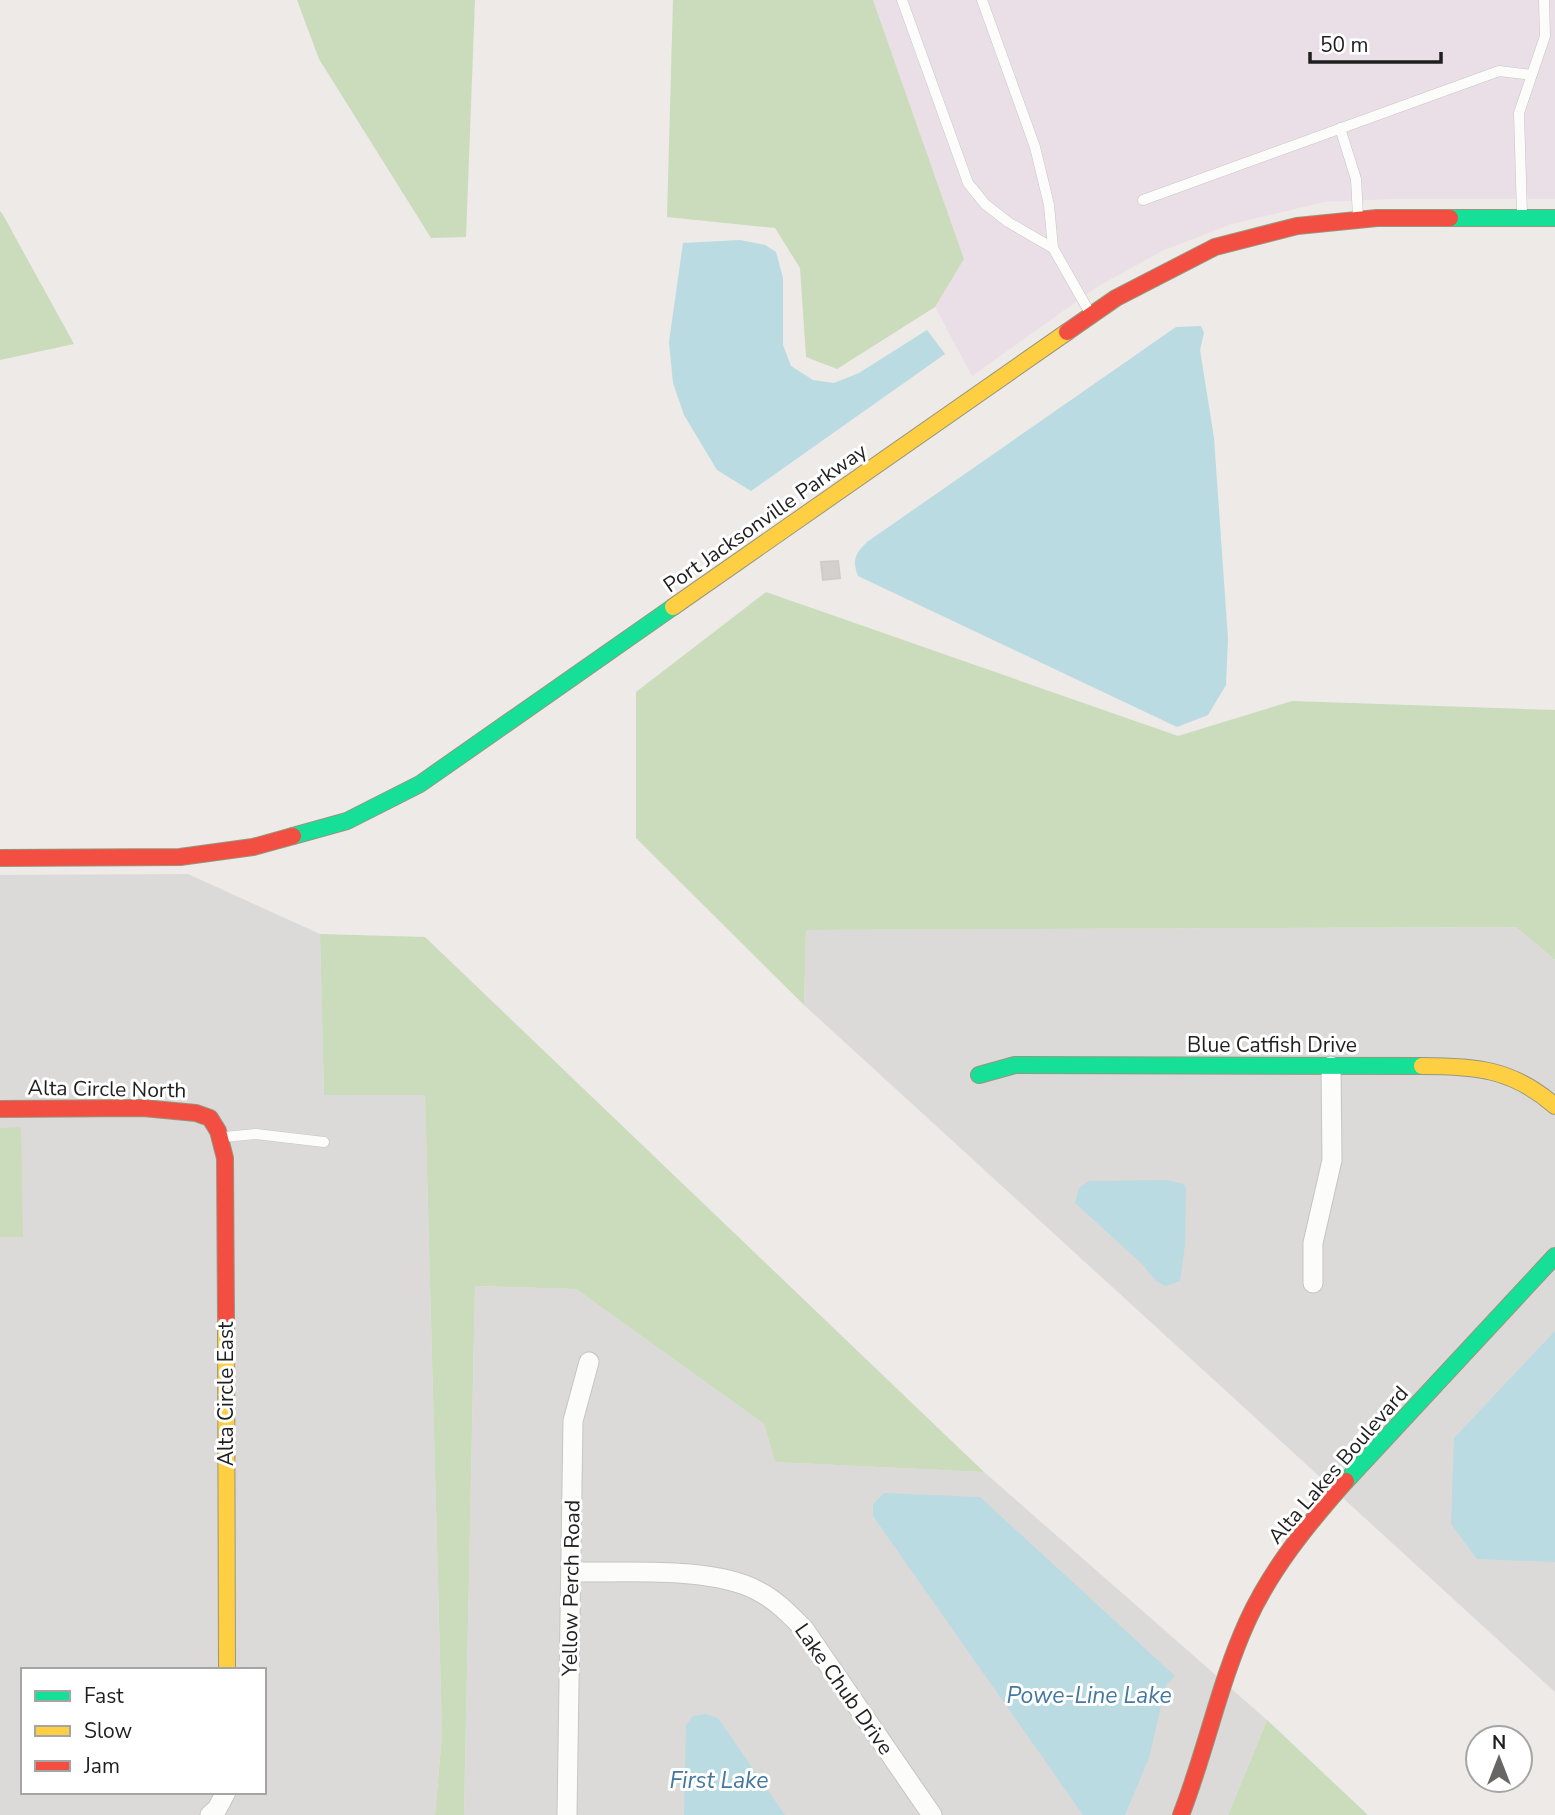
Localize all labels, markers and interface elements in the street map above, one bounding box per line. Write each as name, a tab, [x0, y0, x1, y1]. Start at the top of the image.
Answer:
scale bar	[1310, 21, 1441, 65]
text: 50 m	[1320, 31, 1369, 59]
street label: Port Jacksonville Parkway	[658, 437, 872, 599]
street label: Blue Catfish Drive	[1187, 1031, 1357, 1059]
street label: Alta Circle North	[27, 1074, 187, 1104]
street label: Alta Circle East	[212, 1321, 240, 1466]
street label: Alta Lakes Boulevard	[1262, 1380, 1414, 1550]
street label: Yellow Perch Road	[555, 1500, 587, 1677]
street label: Lake Chub Drive	[788, 1618, 900, 1760]
legend	[21, 1668, 266, 1794]
water label: Powe-Line Lake	[1006, 1680, 1172, 1711]
text: Fast	[84, 1682, 124, 1710]
text: Slow	[84, 1717, 133, 1745]
north arrow	[1464, 1724, 1534, 1794]
text: N	[1492, 1730, 1506, 1756]
text: Jam	[83, 1752, 120, 1780]
water label: First Lake	[669, 1765, 769, 1796]

